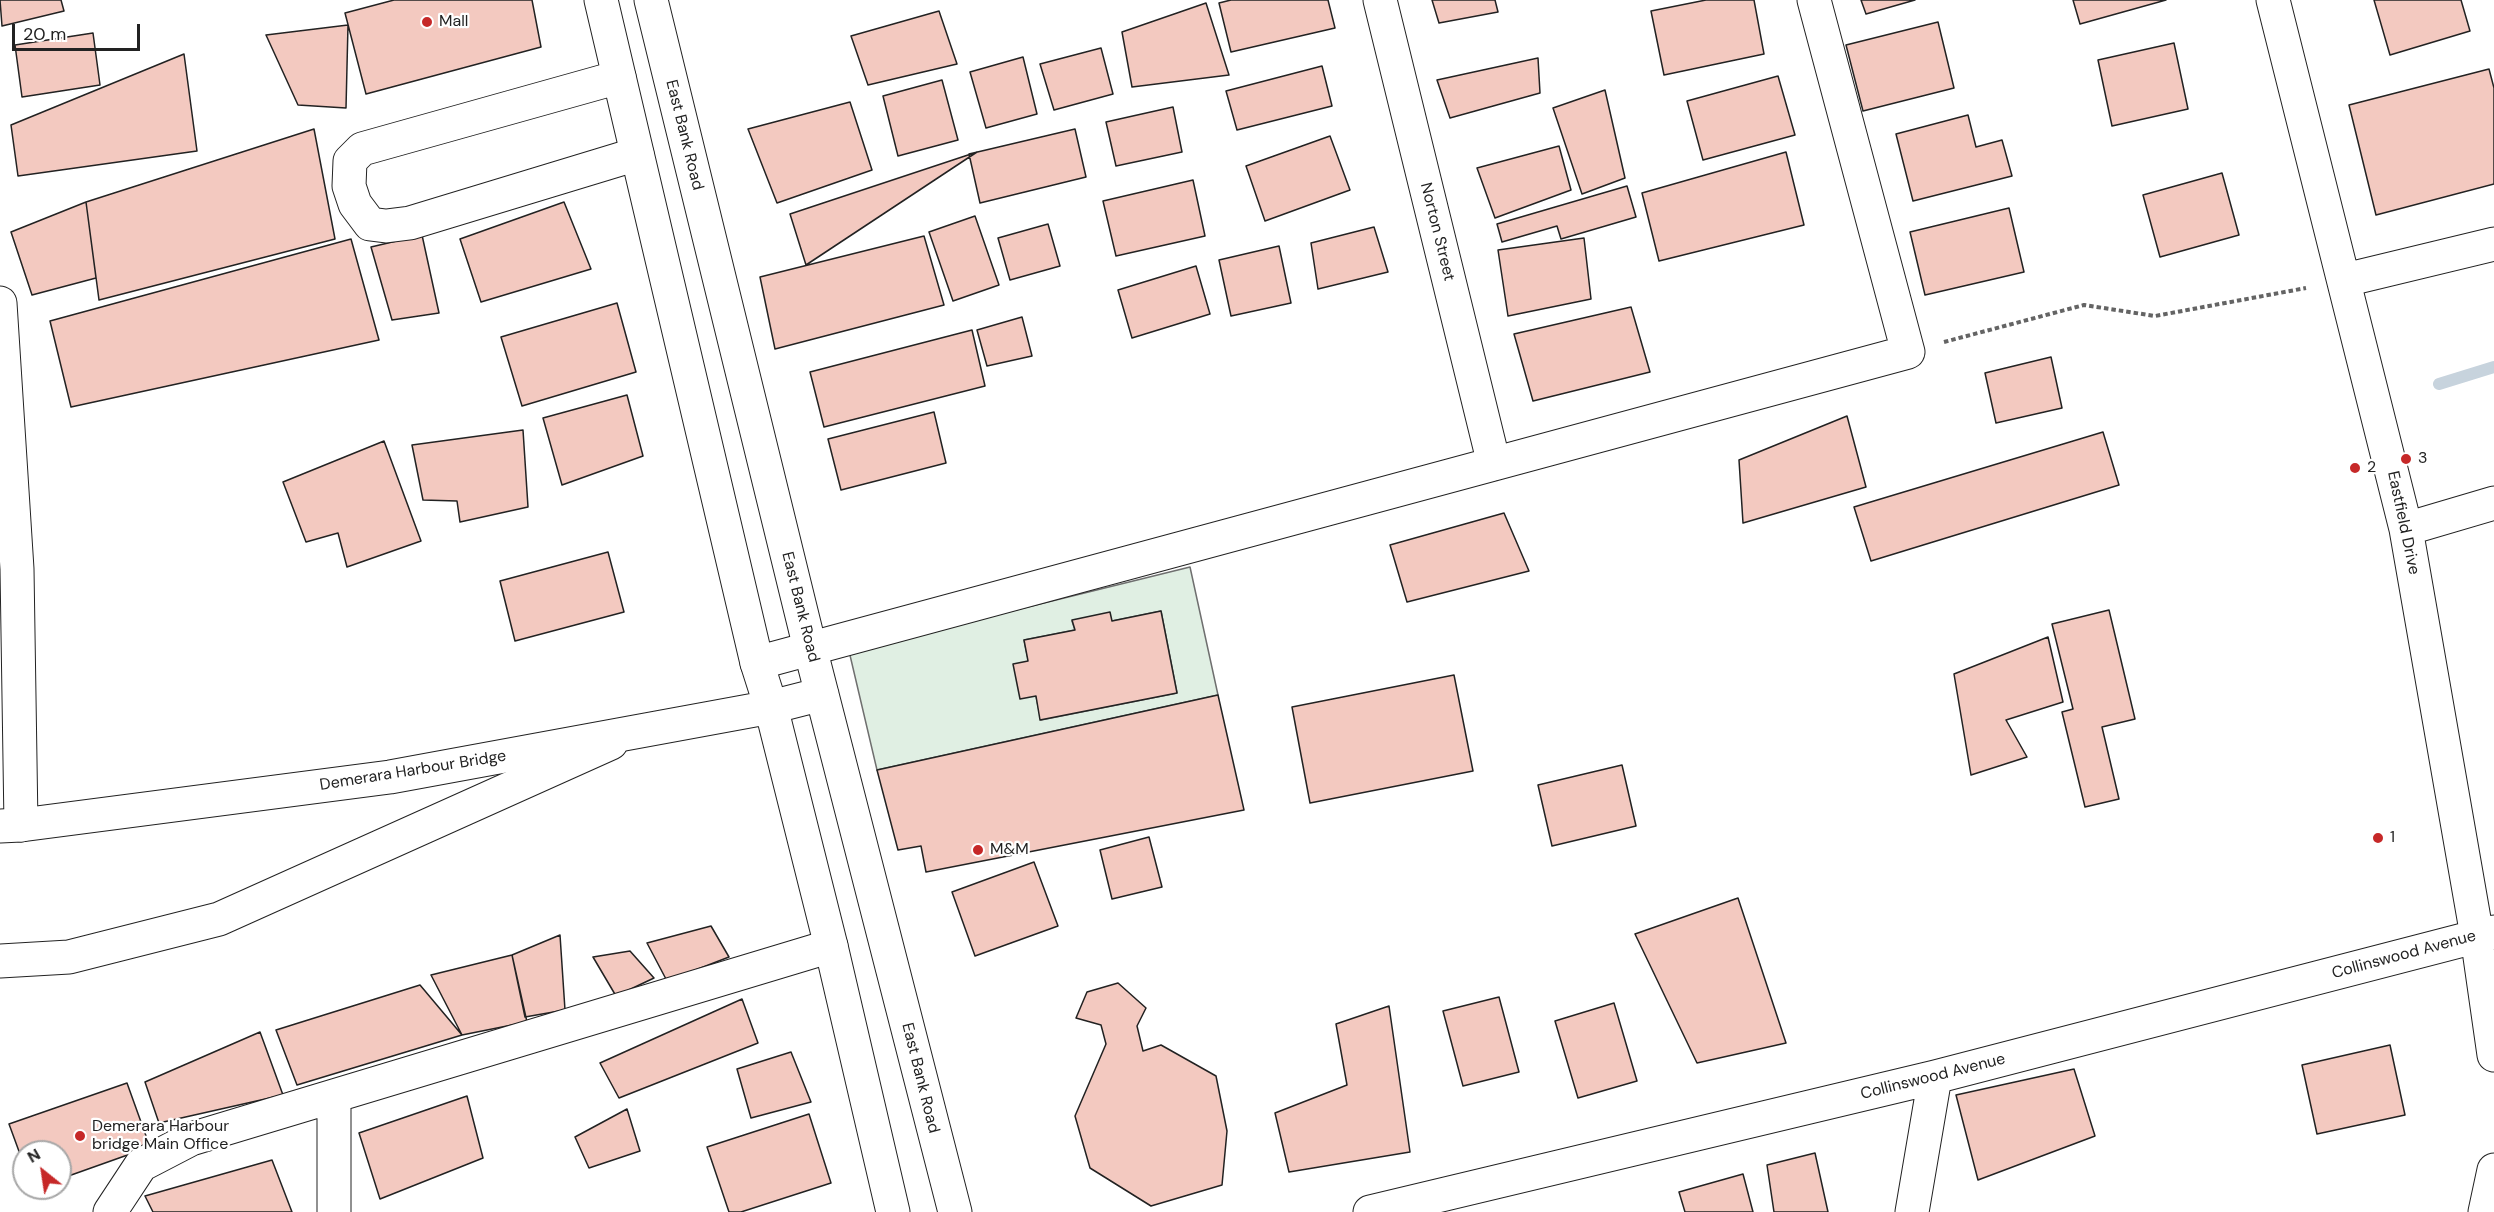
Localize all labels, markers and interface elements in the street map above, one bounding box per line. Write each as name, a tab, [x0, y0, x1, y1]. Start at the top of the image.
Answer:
scale bar	[15, 12, 142, 50]
place label: Mall	[439, 12, 468, 32]
marker: Mall	[420, 15, 434, 29]
text: 20 m	[23, 22, 66, 46]
street label: East Bank Road	[661, 78, 707, 192]
street label: Norton Street	[1415, 181, 1459, 283]
place label: 3	[2418, 449, 2427, 469]
marker: 3	[2399, 452, 2413, 466]
place label: 2	[2367, 458, 2376, 478]
marker: 2	[2348, 461, 2362, 475]
street label: Eastfield Drive	[2383, 469, 2423, 577]
street label: East Bank Road	[777, 550, 823, 664]
street label: Demerara Harbour Bridge	[318, 747, 508, 795]
place label: 1	[2390, 828, 2395, 848]
marker: 1	[2371, 831, 2385, 845]
place label: M&M	[990, 840, 1029, 860]
marker: M&M	[971, 843, 985, 857]
street label: Collinswood Avenue	[2330, 927, 2478, 983]
street label: East Bank Road	[897, 1021, 943, 1135]
street label: Collinswood Avenue	[1859, 1050, 2007, 1104]
place label: Demerara Harbour bridge Main Office	[92, 1117, 229, 1155]
marker: Demerara Harbour bridge Main Office	[73, 1129, 87, 1143]
north arrow	[12, 1140, 72, 1200]
text: N	[23, 1144, 44, 1168]

